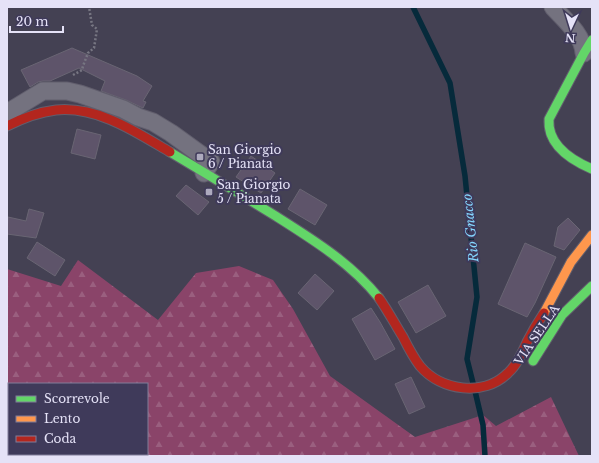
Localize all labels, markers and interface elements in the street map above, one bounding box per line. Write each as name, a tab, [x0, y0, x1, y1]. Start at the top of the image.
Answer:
scale bar	[10, 8, 63, 34]
north arrow	[551, 8, 591, 48]
text: 20 m	[16, 14, 48, 29]
text: N	[564, 31, 576, 45]
place label: San Giorgio 6 / Pianata	[208, 142, 281, 171]
marker: San Giorgio 6 / Pianata	[195, 152, 205, 162]
place label: San Giorgio 5 / Pianata	[217, 177, 290, 206]
marker: San Giorgio 5 / Pianata	[204, 187, 214, 197]
water label: Rio Gnacco	[458, 193, 483, 264]
street label: VIA SELLA	[510, 301, 563, 369]
legend	[8, 383, 148, 455]
text: Scorrevole	[44, 391, 110, 406]
text: Lento	[44, 411, 80, 426]
text: Coda	[44, 431, 77, 446]

